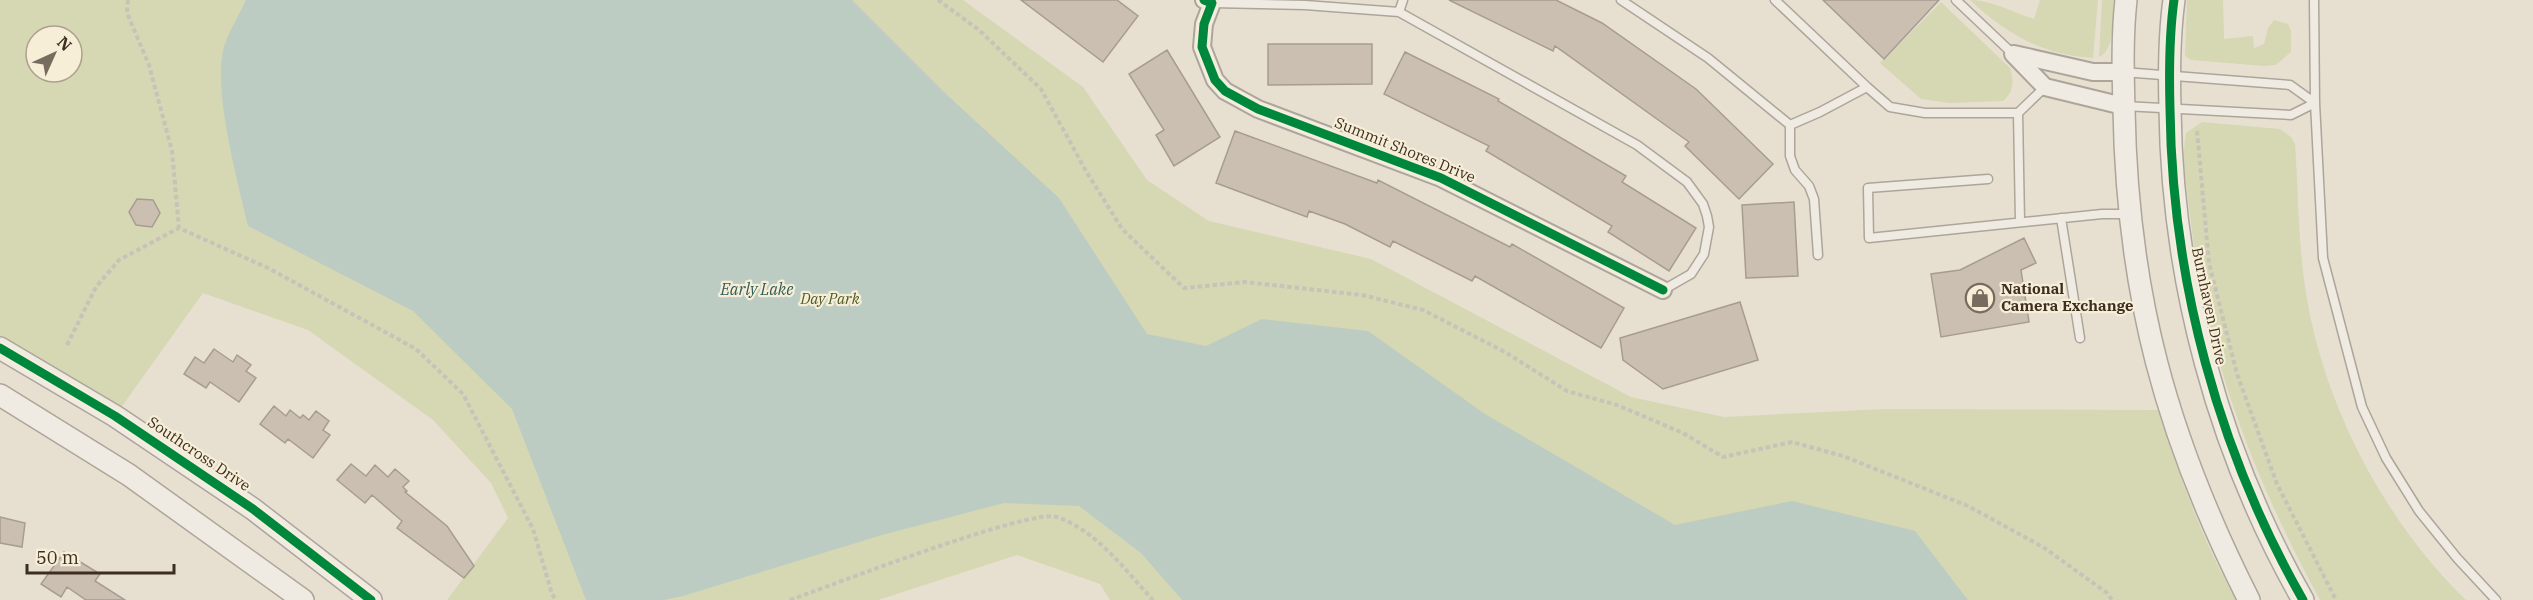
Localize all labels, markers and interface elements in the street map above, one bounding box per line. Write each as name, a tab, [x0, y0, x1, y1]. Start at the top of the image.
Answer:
north arrow	[24, 24, 84, 84]
text: N	[53, 32, 76, 55]
street label: Summit Shores Drive	[1332, 113, 1478, 186]
street label: Burnhaven Drive	[2188, 245, 2231, 366]
water label: Early Lake	[720, 279, 793, 299]
place label: National Camera Exchange	[2001, 279, 2134, 315]
shop icon: National Camera Exchange	[1964, 282, 1996, 314]
park label: Day Park	[799, 289, 860, 308]
street label: Southcross Drive	[144, 412, 254, 495]
scale bar	[27, 537, 174, 575]
text: 50 m	[36, 546, 79, 569]

